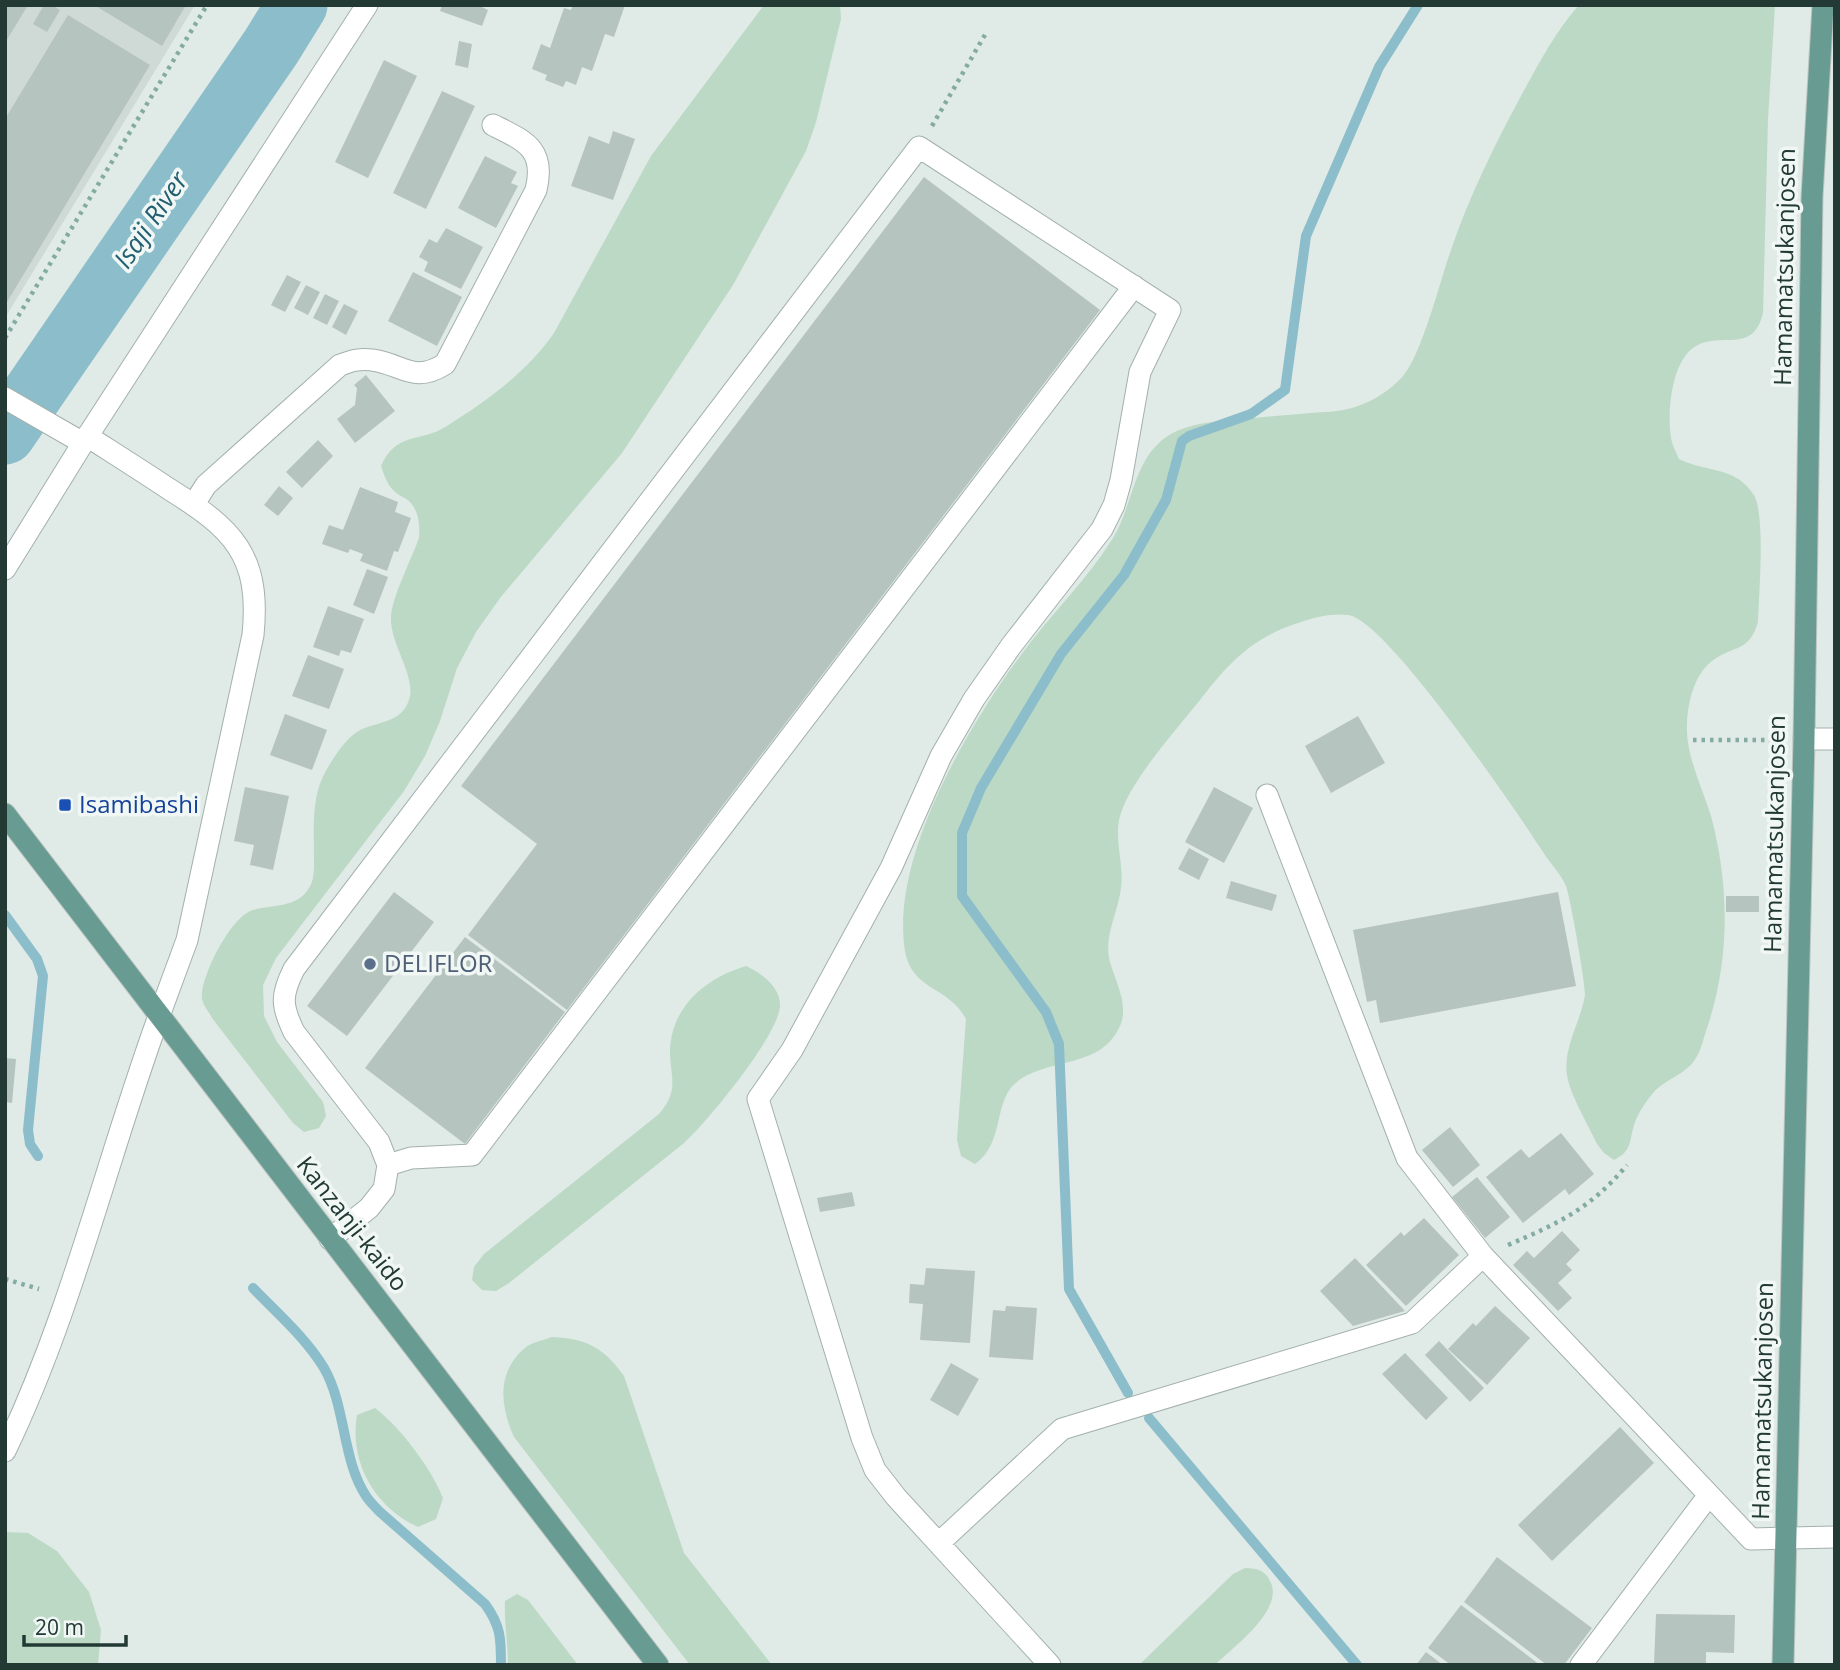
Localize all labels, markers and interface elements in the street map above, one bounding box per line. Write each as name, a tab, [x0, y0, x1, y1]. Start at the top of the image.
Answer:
street label: Hamamatsukanjosen	[1765, 148, 1802, 386]
water label: Isaji River	[105, 163, 197, 275]
street label: Hamamatsukanjosen	[1755, 715, 1792, 953]
place label: Isamibashi	[79, 787, 199, 820]
marker: Isamibashi	[57, 797, 73, 813]
place label: DELIFLOR	[384, 946, 493, 979]
marker: DELIFLOR	[362, 956, 378, 972]
street label: Kanzanji-kaido	[290, 1149, 416, 1297]
street label: Hamamatsukanjosen	[1743, 1282, 1780, 1520]
scale bar	[24, 1604, 126, 1648]
text: 20 m	[35, 1613, 84, 1641]

